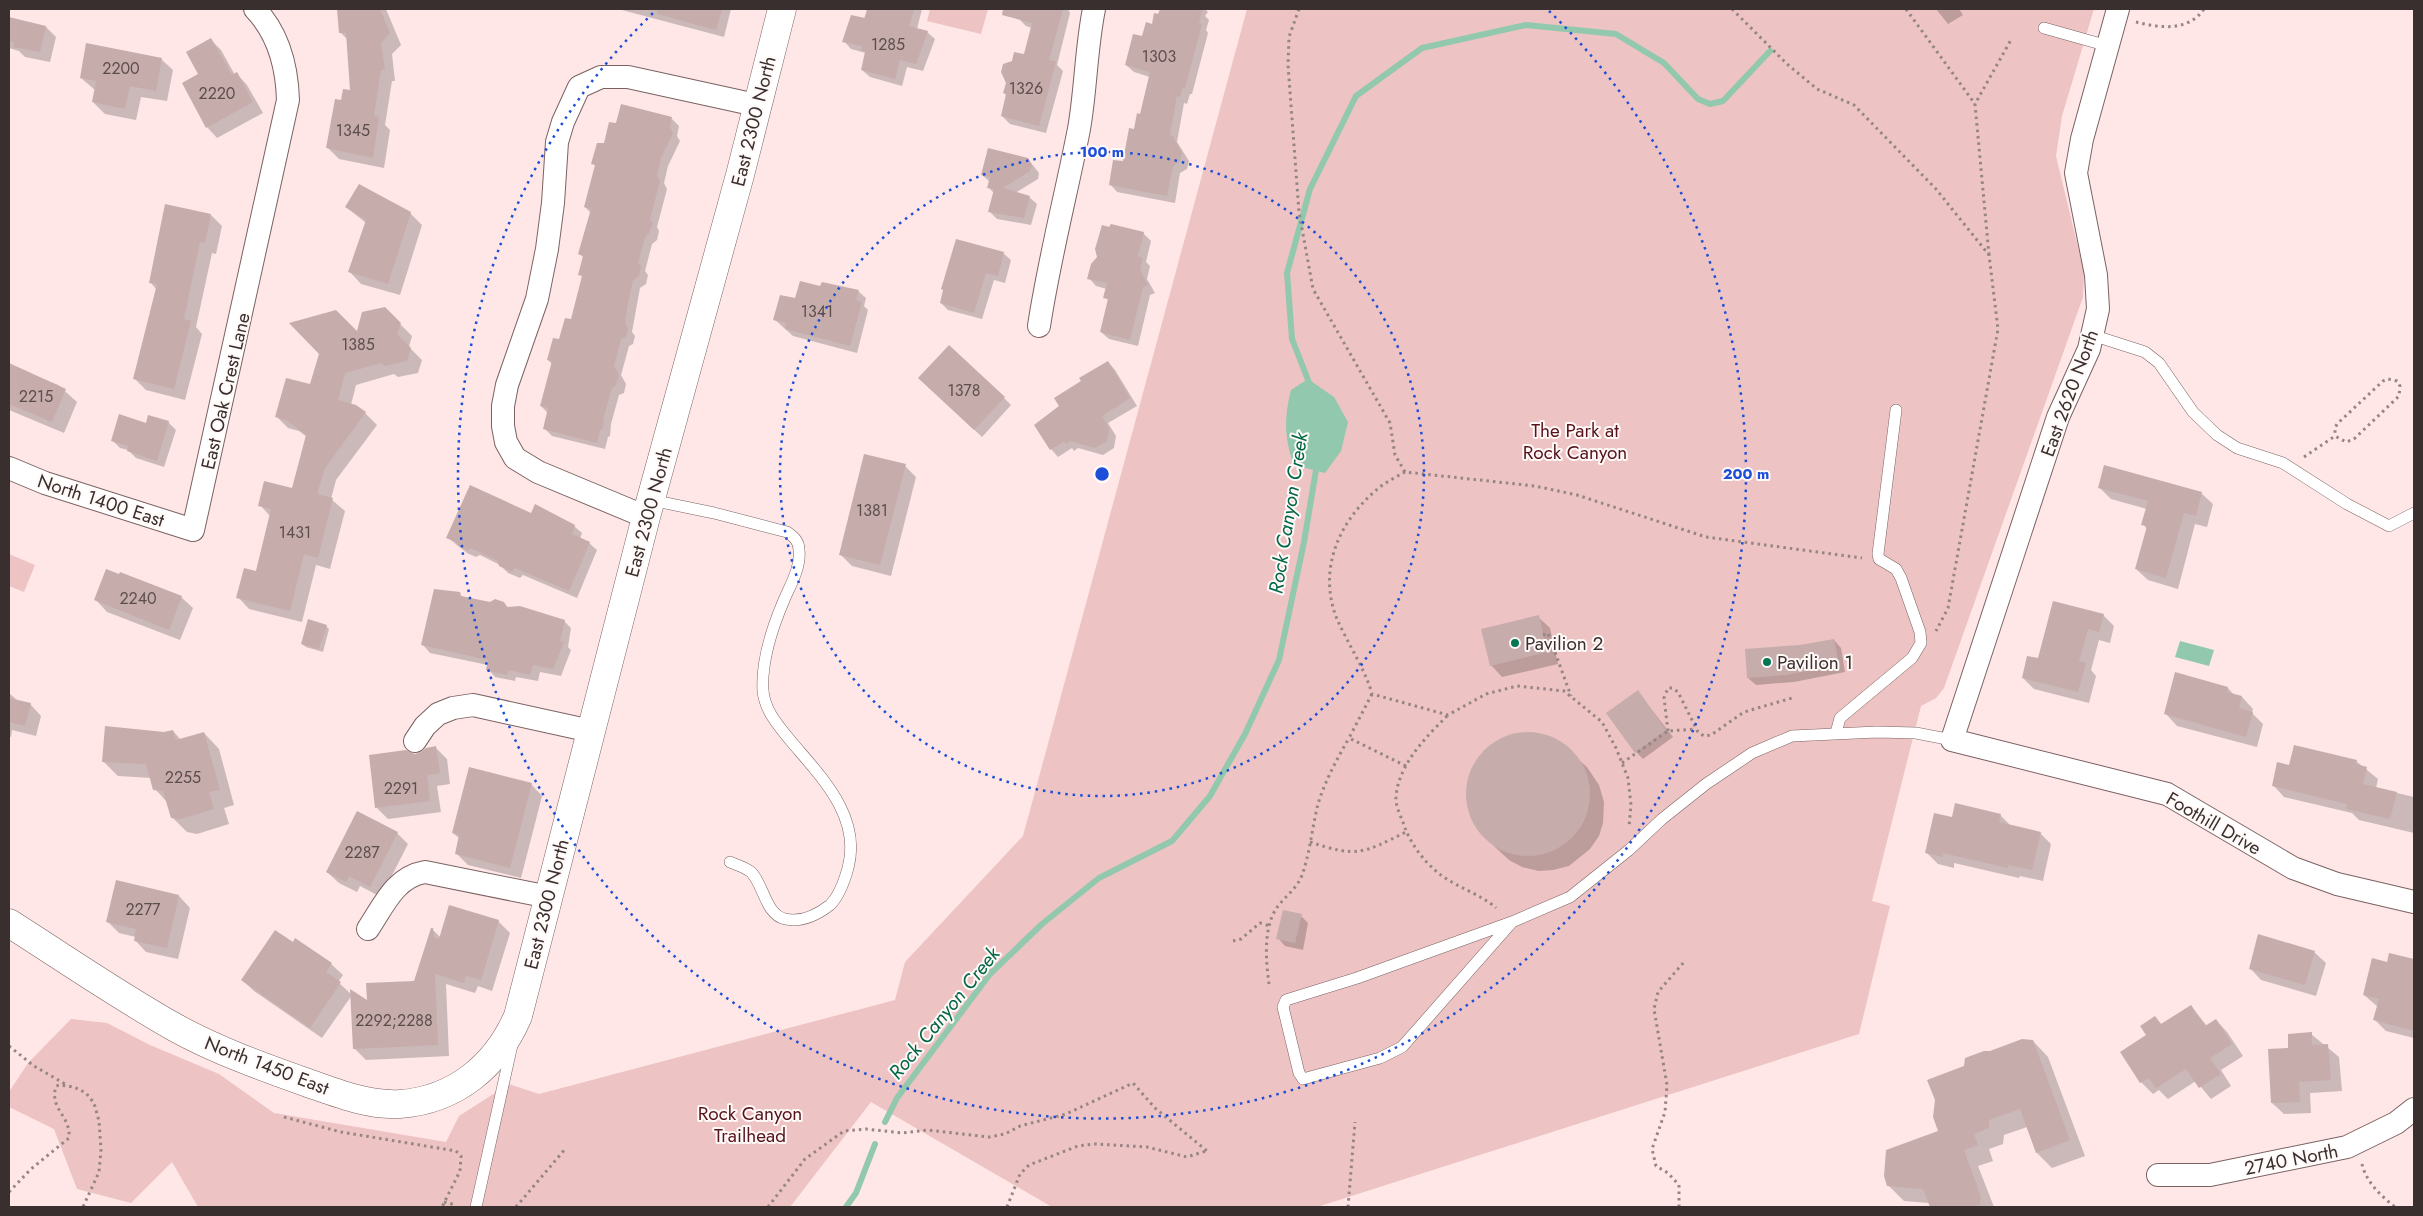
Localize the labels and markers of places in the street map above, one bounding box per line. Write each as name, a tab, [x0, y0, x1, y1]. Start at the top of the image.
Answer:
centre of rings	[1093, 465, 1111, 483]
place label: Pavilion 2	[1525, 630, 1603, 657]
marker: Pavilion 2	[1509, 637, 1521, 649]
place label: Pavilion 1	[1777, 649, 1853, 676]
marker: Pavilion 1	[1761, 656, 1773, 668]

